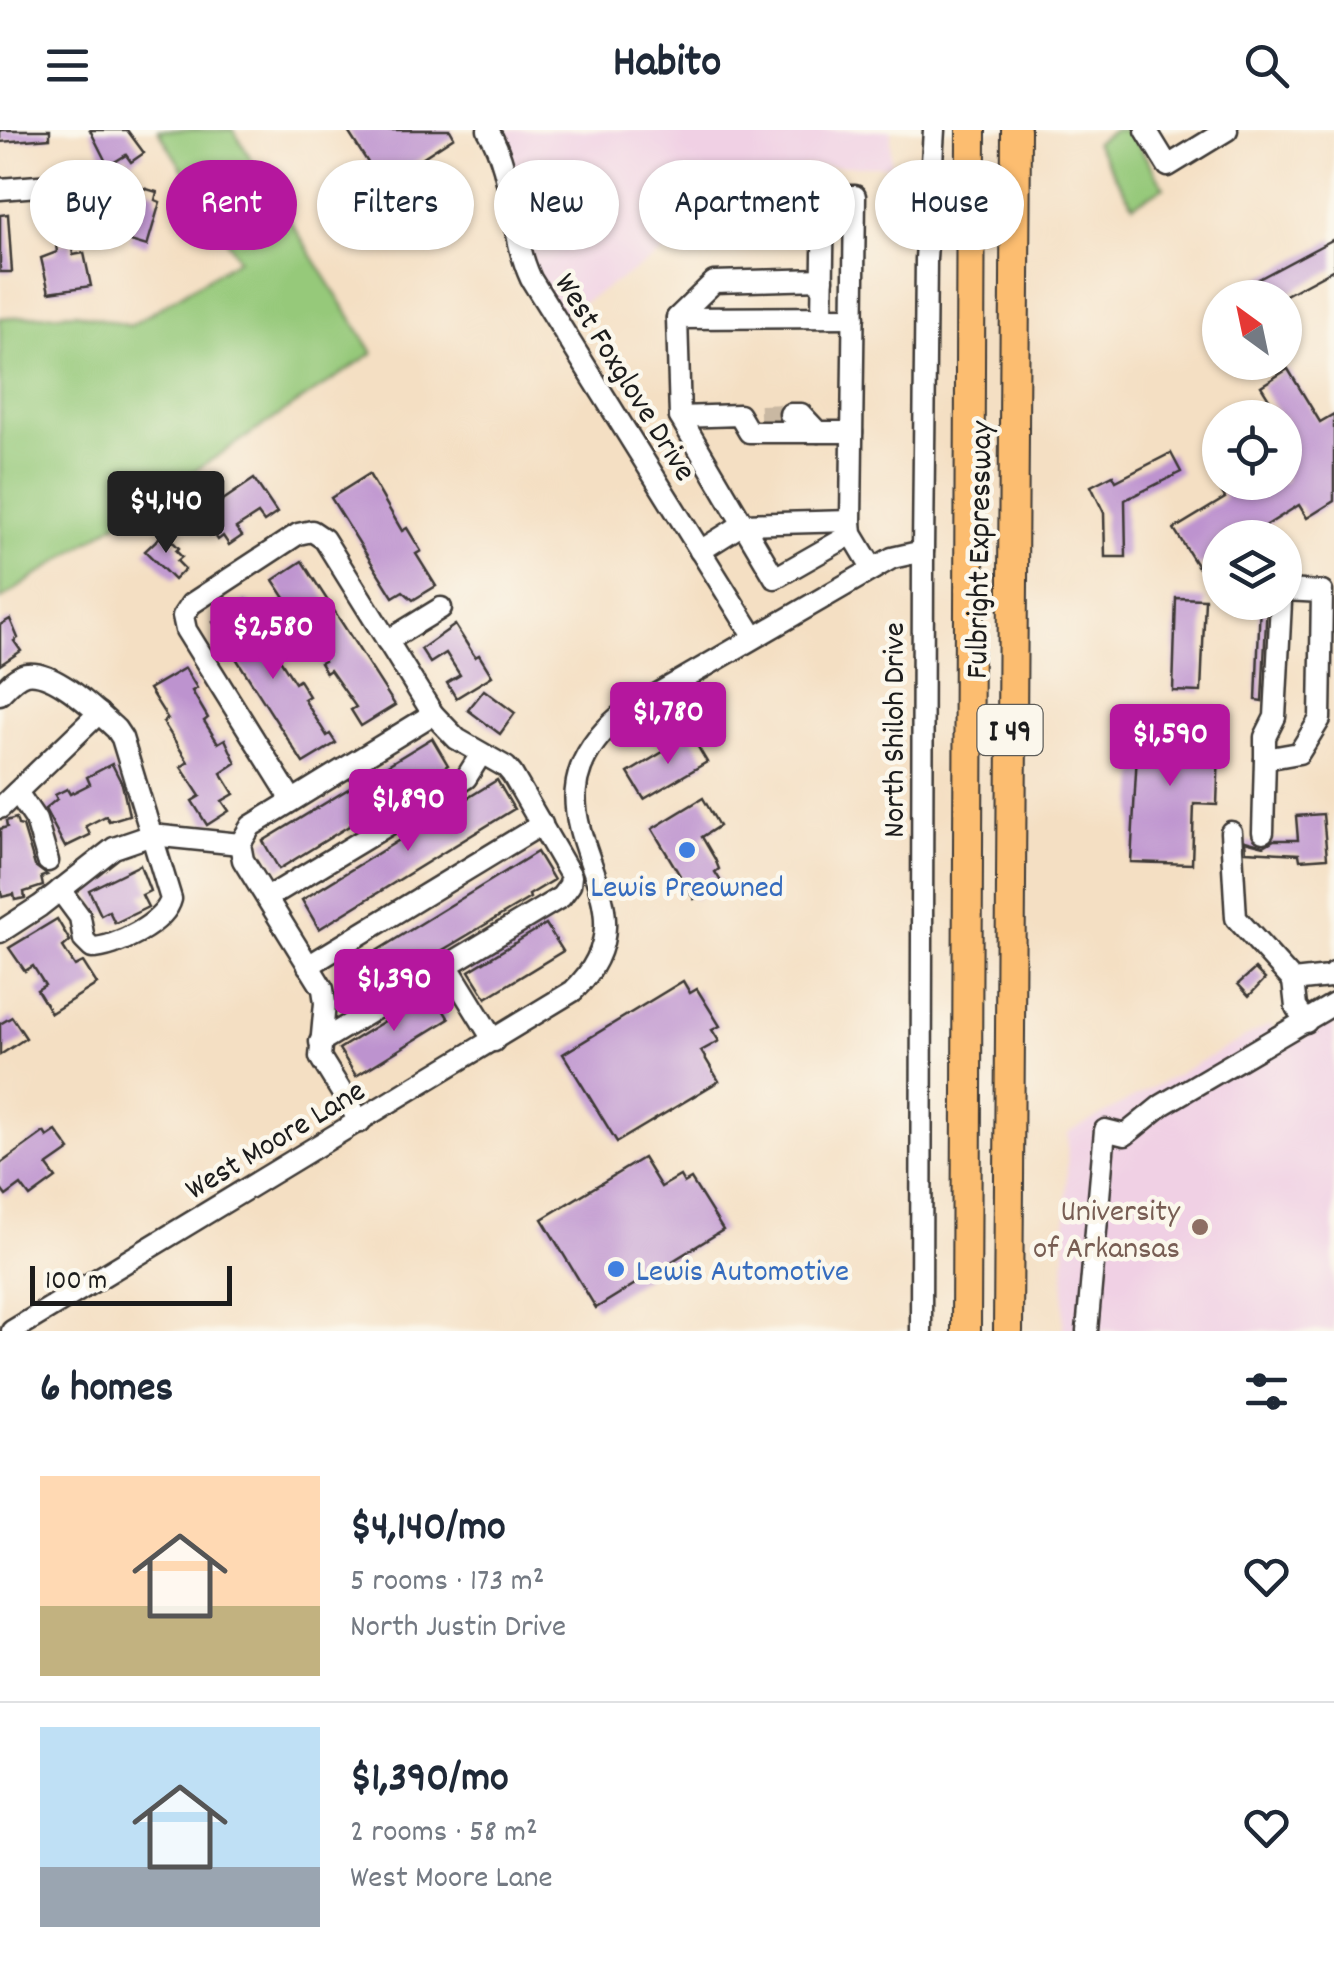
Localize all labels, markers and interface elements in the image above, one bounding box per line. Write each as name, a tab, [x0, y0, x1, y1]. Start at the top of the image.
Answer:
text: Habito	[613, 33, 721, 97]
icon: menu	[40, 38, 95, 93]
icon: search	[1239, 38, 1294, 93]
chip: Buy	[30, 160, 146, 250]
chip: Rent	[166, 160, 297, 250]
chip: Filters	[317, 160, 474, 250]
chip: New	[494, 160, 619, 250]
chip: Apartment	[639, 160, 855, 250]
chip: House	[875, 160, 1024, 250]
street label: West Foxglove Drive	[540, 266, 705, 492]
north arrow	[1202, 280, 1302, 380]
map controls	[1202, 280, 1302, 620]
button: locate	[1202, 400, 1302, 500]
street label: Fulbright Expressway	[957, 420, 1007, 679]
pin: $4,140	[85, 471, 247, 556]
text: $4,140	[129, 480, 203, 526]
button: layers	[1202, 520, 1302, 620]
pin: $2,580	[192, 597, 354, 682]
text: $2,580	[232, 606, 314, 652]
street label: North Shiloh Drive	[874, 622, 920, 838]
pin: $1,780	[587, 682, 749, 767]
text: $1,780	[632, 691, 704, 737]
pin: $1,590	[1089, 704, 1251, 789]
road number: I 49	[978, 705, 1042, 755]
text: $1,590	[1132, 713, 1208, 759]
pin: $1,890	[327, 769, 489, 854]
text: $1,890	[371, 778, 445, 824]
marker: Lewis Preowned	[676, 839, 698, 861]
place label: Lewis Preowned	[590, 867, 784, 913]
pin: $1,390	[313, 949, 475, 1034]
text: $1,390	[356, 958, 432, 1004]
street label: West Moore Lane	[178, 1070, 375, 1214]
place label: University of Arkansas	[1033, 1191, 1181, 1274]
marker: University of Arkansas	[1189, 1216, 1211, 1238]
place label: Lewis Automotive	[636, 1251, 849, 1297]
marker: Lewis Automotive	[605, 1258, 627, 1280]
scale bar	[30, 1261, 232, 1306]
text: 100 m	[45, 1263, 107, 1303]
text: 6 homes	[40, 1361, 173, 1421]
icon: filters	[1239, 1364, 1294, 1419]
text: $4,140/mo	[350, 1500, 506, 1560]
icon: home	[120, 1516, 240, 1636]
icon: heart	[1239, 1549, 1294, 1604]
text: 5 rooms · 173 m²	[350, 1560, 544, 1606]
text: North Justin Drive	[350, 1606, 566, 1652]
text: $1,390/mo	[350, 1751, 509, 1811]
icon: home	[120, 1767, 240, 1887]
icon: heart	[1239, 1800, 1294, 1855]
text: 2 rooms · 58 m²	[350, 1811, 538, 1857]
text: West Moore Lane	[350, 1857, 553, 1903]

